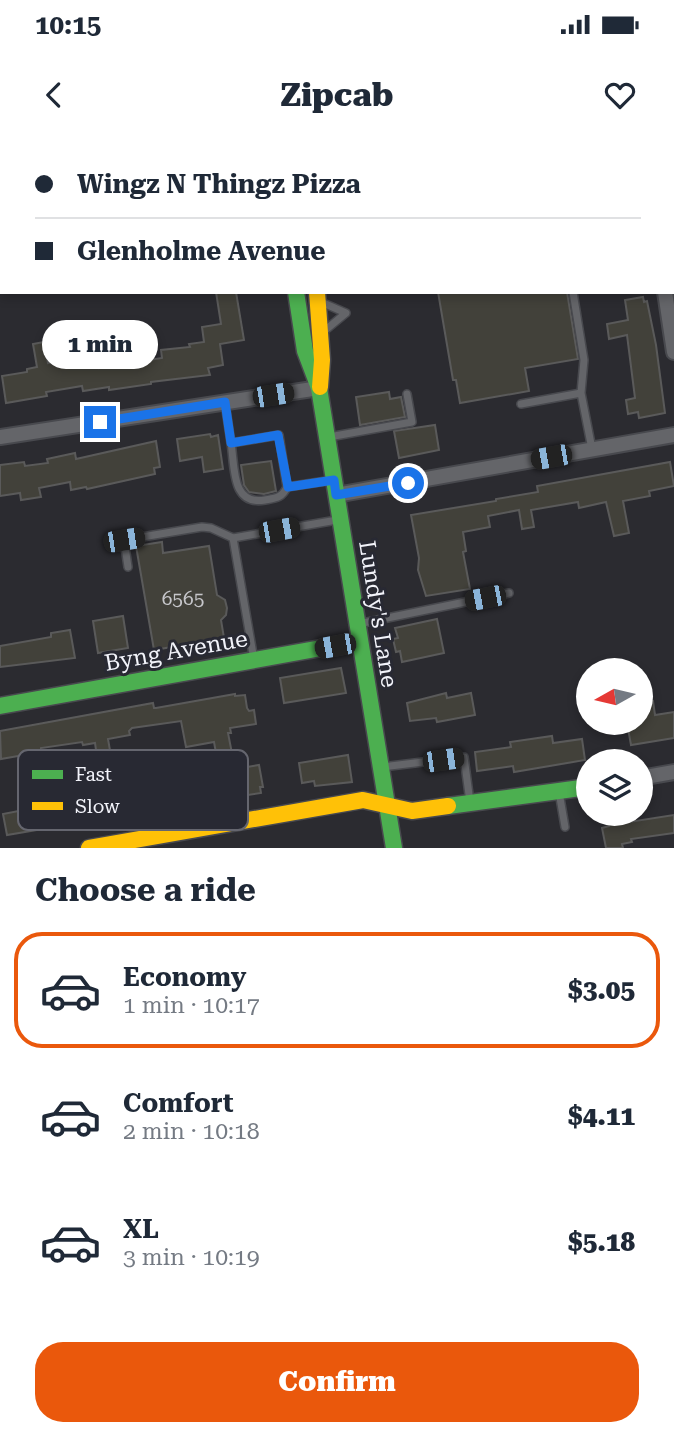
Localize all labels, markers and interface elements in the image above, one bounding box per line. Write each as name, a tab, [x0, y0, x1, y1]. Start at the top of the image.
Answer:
text: 10:15	[35, 10, 101, 40]
icon: back	[35, 76, 73, 114]
text: Zipcab	[281, 76, 394, 114]
icon: heart	[601, 76, 639, 114]
text: Wingz N Thingz Pizza	[77, 169, 361, 199]
text: Glenholme Avenue	[77, 236, 326, 266]
callout: 1 min	[42, 320, 158, 370]
text: 1 min	[68, 331, 132, 358]
car	[251, 381, 296, 409]
route end	[84, 406, 116, 438]
car	[529, 443, 574, 471]
route start	[392, 467, 424, 499]
car	[257, 516, 302, 544]
car	[102, 526, 147, 554]
street label: Lundy's Lane	[353, 539, 403, 689]
car	[463, 584, 508, 612]
house number: 6565	[162, 587, 204, 610]
street label: Byng Avenue	[102, 625, 250, 677]
car	[313, 632, 358, 660]
north arrow	[576, 658, 653, 735]
map controls	[576, 658, 653, 826]
car	[421, 747, 466, 773]
button: layers	[576, 749, 653, 826]
legend	[18, 750, 248, 830]
text: Fast	[75, 763, 112, 786]
text: Slow	[75, 795, 120, 818]
text: Choose a ride	[35, 871, 256, 909]
icon: car	[39, 959, 102, 1022]
text: Economy	[123, 962, 246, 992]
text: $3.05	[568, 975, 635, 1005]
text: 1 min · 10:17	[123, 992, 260, 1019]
icon: car	[39, 1085, 102, 1148]
text: Comfort	[123, 1088, 233, 1118]
text: $4.11	[568, 1101, 635, 1131]
text: 2 min · 10:18	[123, 1118, 260, 1145]
icon: car	[39, 1211, 102, 1274]
text: XL	[123, 1214, 159, 1244]
text: $5.18	[568, 1227, 635, 1257]
text: 3 min · 10:19	[123, 1244, 260, 1271]
button: Confirm	[35, 1342, 639, 1422]

